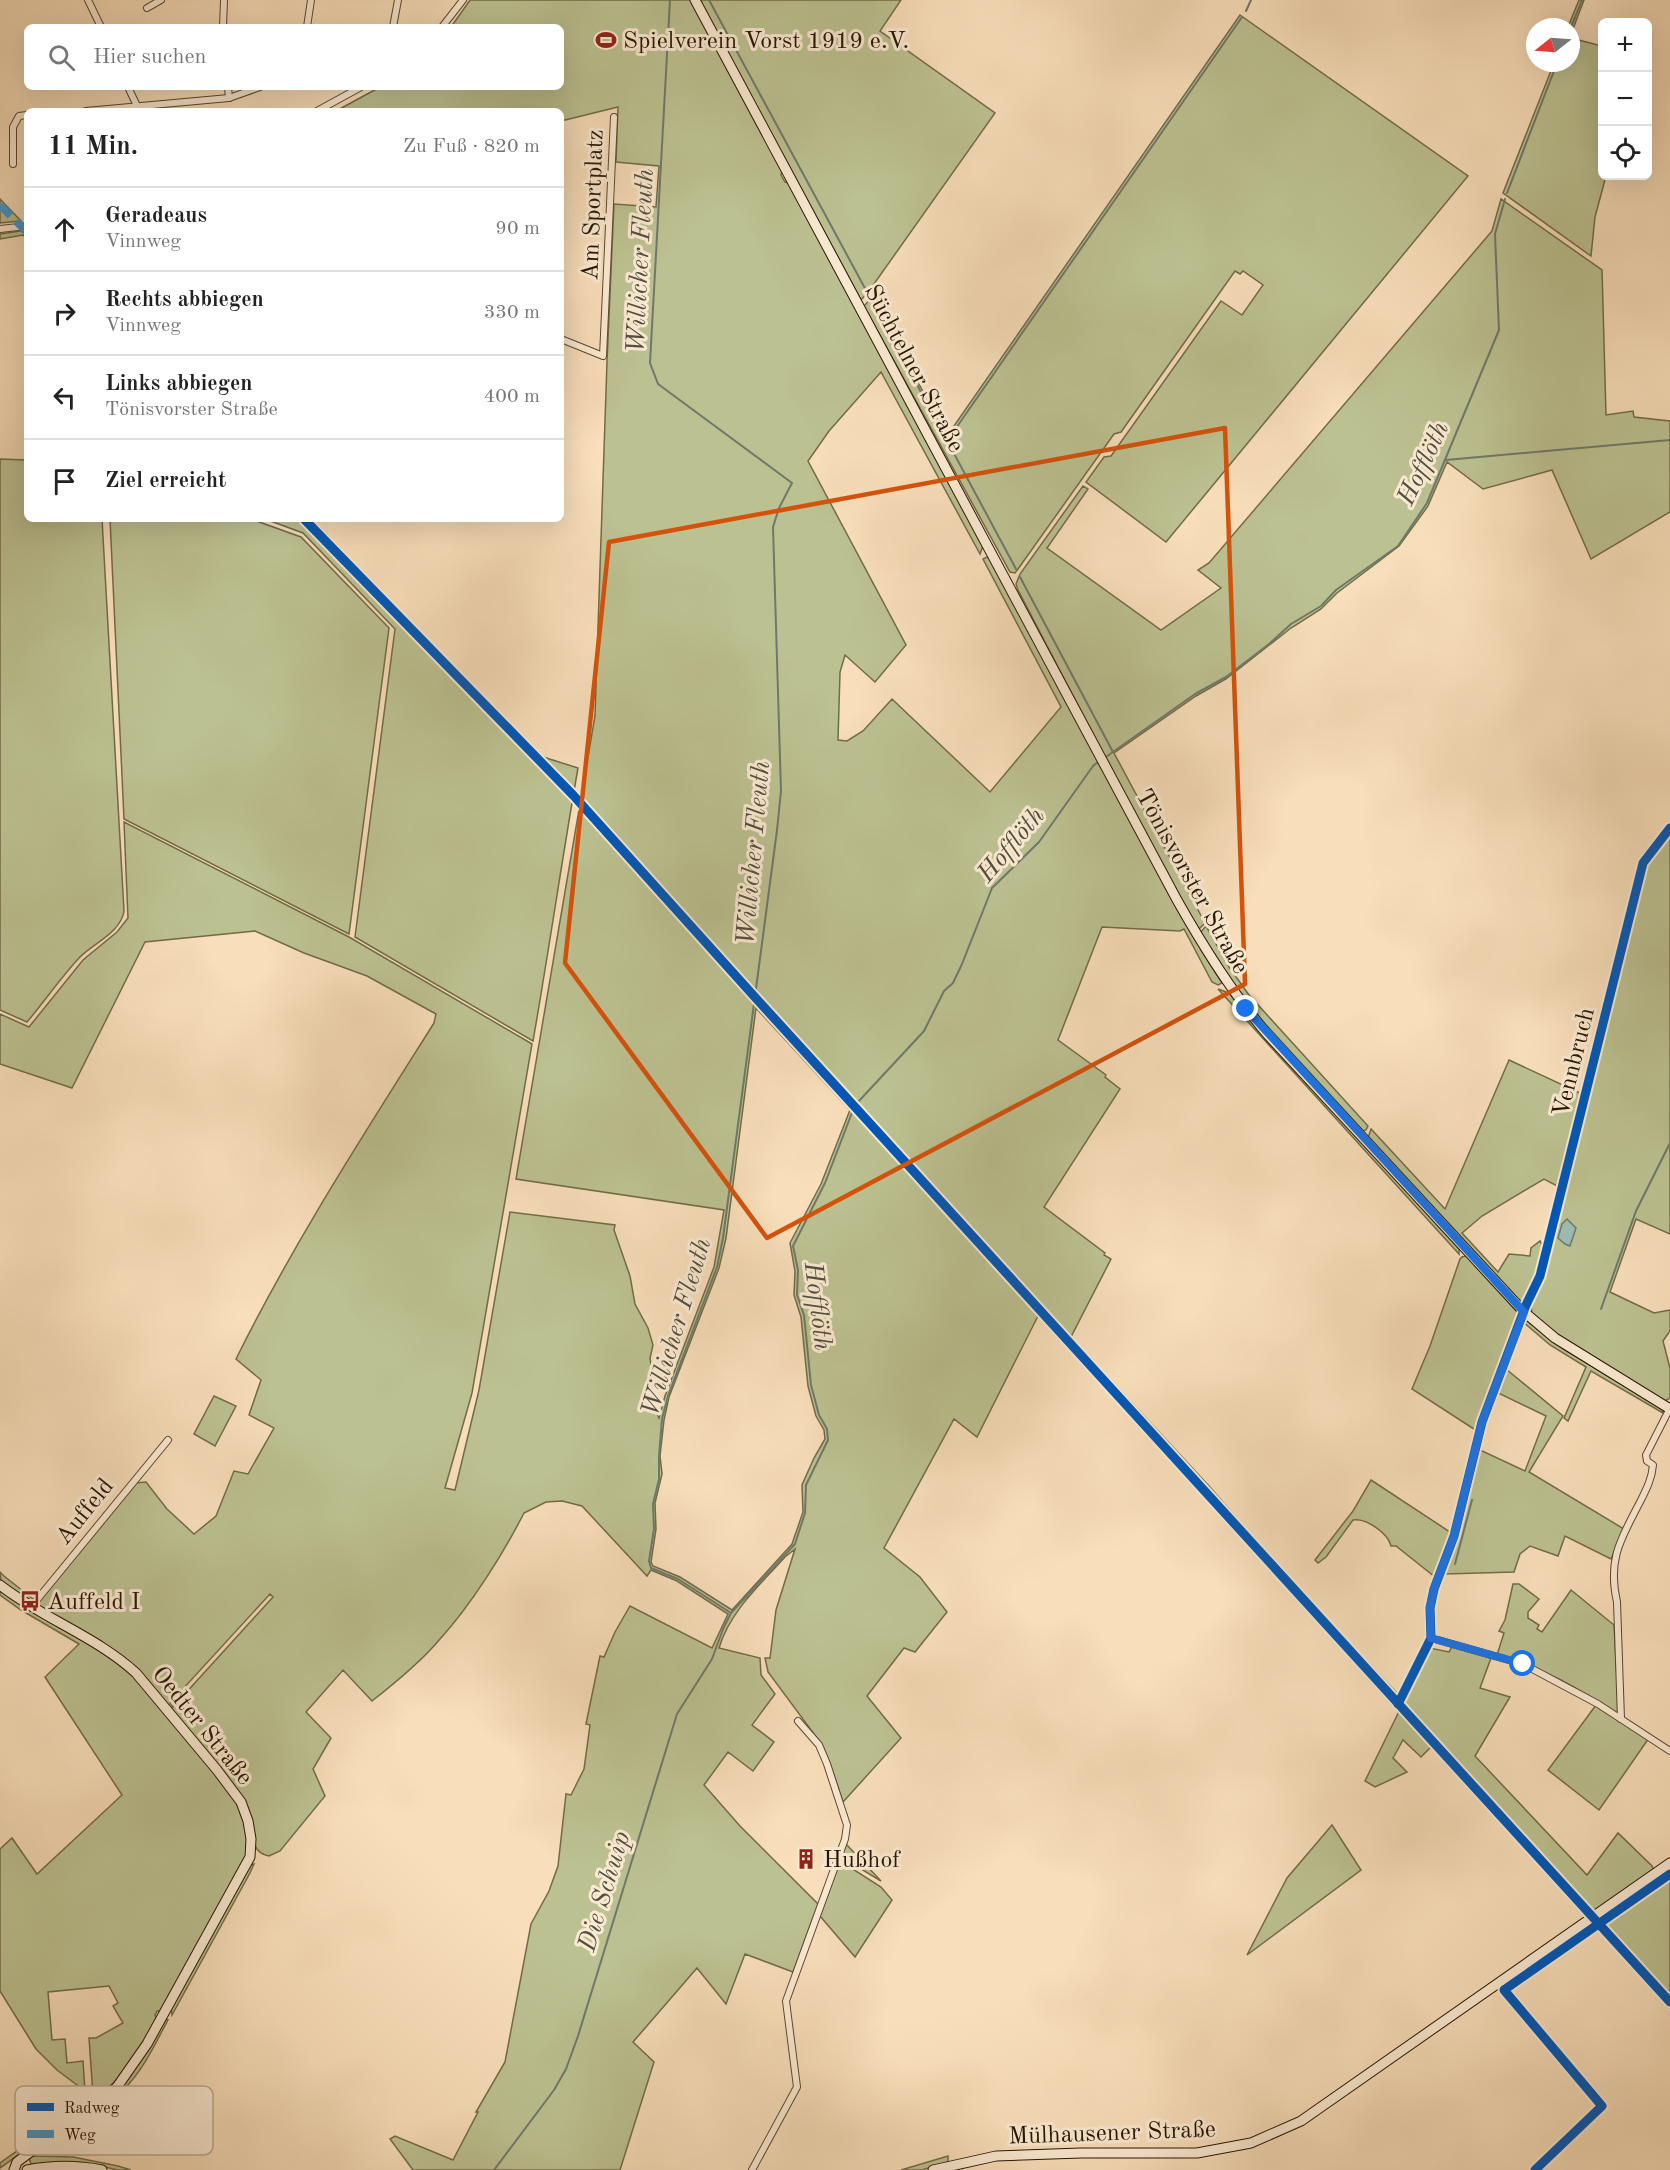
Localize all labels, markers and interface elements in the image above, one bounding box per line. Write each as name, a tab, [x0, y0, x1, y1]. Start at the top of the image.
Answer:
north arrow	[1526, 18, 1580, 72]
map controls	[1598, 18, 1652, 180]
button: +	[1598, 18, 1652, 72]
search box	[24, 24, 564, 90]
sports icon: Spielverein Vorst 1919 e.V.	[594, 28, 618, 52]
place label: Spielverein Vorst 1919 e.V.	[623, 30, 909, 54]
icon: search	[45, 41, 78, 74]
text: Hier suchen	[93, 46, 206, 68]
button: −	[1598, 72, 1652, 126]
button: locate	[1598, 126, 1652, 180]
street label: Am Sportplatz	[579, 129, 609, 281]
text: 11 Min.	[48, 134, 138, 160]
text: Zu Fuß · 820 m	[403, 137, 540, 157]
water label: Willicher Fleuth	[623, 168, 659, 354]
text: Geradeaus	[105, 205, 207, 227]
icon: ahead	[48, 213, 81, 246]
text: 90 m	[495, 219, 540, 239]
text: Vinnweg	[105, 232, 181, 252]
street label: Süchtelner Straße	[859, 281, 968, 457]
text: Rechts abbiegen	[105, 289, 264, 311]
icon: right	[48, 297, 81, 330]
text: 330 m	[484, 303, 540, 323]
text: Vinnweg	[105, 316, 181, 336]
text: Links abbiegen	[105, 373, 253, 395]
icon: left	[48, 381, 81, 414]
text: 400 m	[484, 387, 540, 407]
text: Tönisvorster Straße	[105, 400, 278, 420]
water label: Hofflöth	[1393, 418, 1454, 511]
icon: arrive	[48, 465, 81, 498]
text: Ziel erreicht	[105, 470, 226, 492]
water label: Willicher Fleuth	[733, 760, 775, 947]
street label: Tönisvorster Straße	[1131, 786, 1252, 978]
water label: Hofflöth	[972, 803, 1050, 888]
route end	[1232, 995, 1258, 1021]
street label: Vennbruch	[1550, 1005, 1600, 1120]
water label: Willicher Fleuth	[637, 1235, 716, 1420]
water label: Hofflöth	[799, 1260, 835, 1352]
street label: Auffeld	[52, 1475, 119, 1550]
bus stop icon: Auffeld I	[18, 1589, 42, 1613]
place label: Auffeld I	[47, 1591, 140, 1615]
route start	[1509, 1650, 1535, 1676]
street label: Oedter Straße	[146, 1662, 256, 1790]
water label: Die Schuip	[574, 1828, 635, 1956]
building icon: Hußhof	[794, 1847, 818, 1871]
place label: Hußhof	[823, 1849, 901, 1873]
legend	[15, 2086, 213, 2155]
text: Radweg	[64, 2101, 120, 2117]
street label: Mülhausener Straße	[1008, 2118, 1216, 2150]
text: Weg	[64, 2128, 96, 2144]

